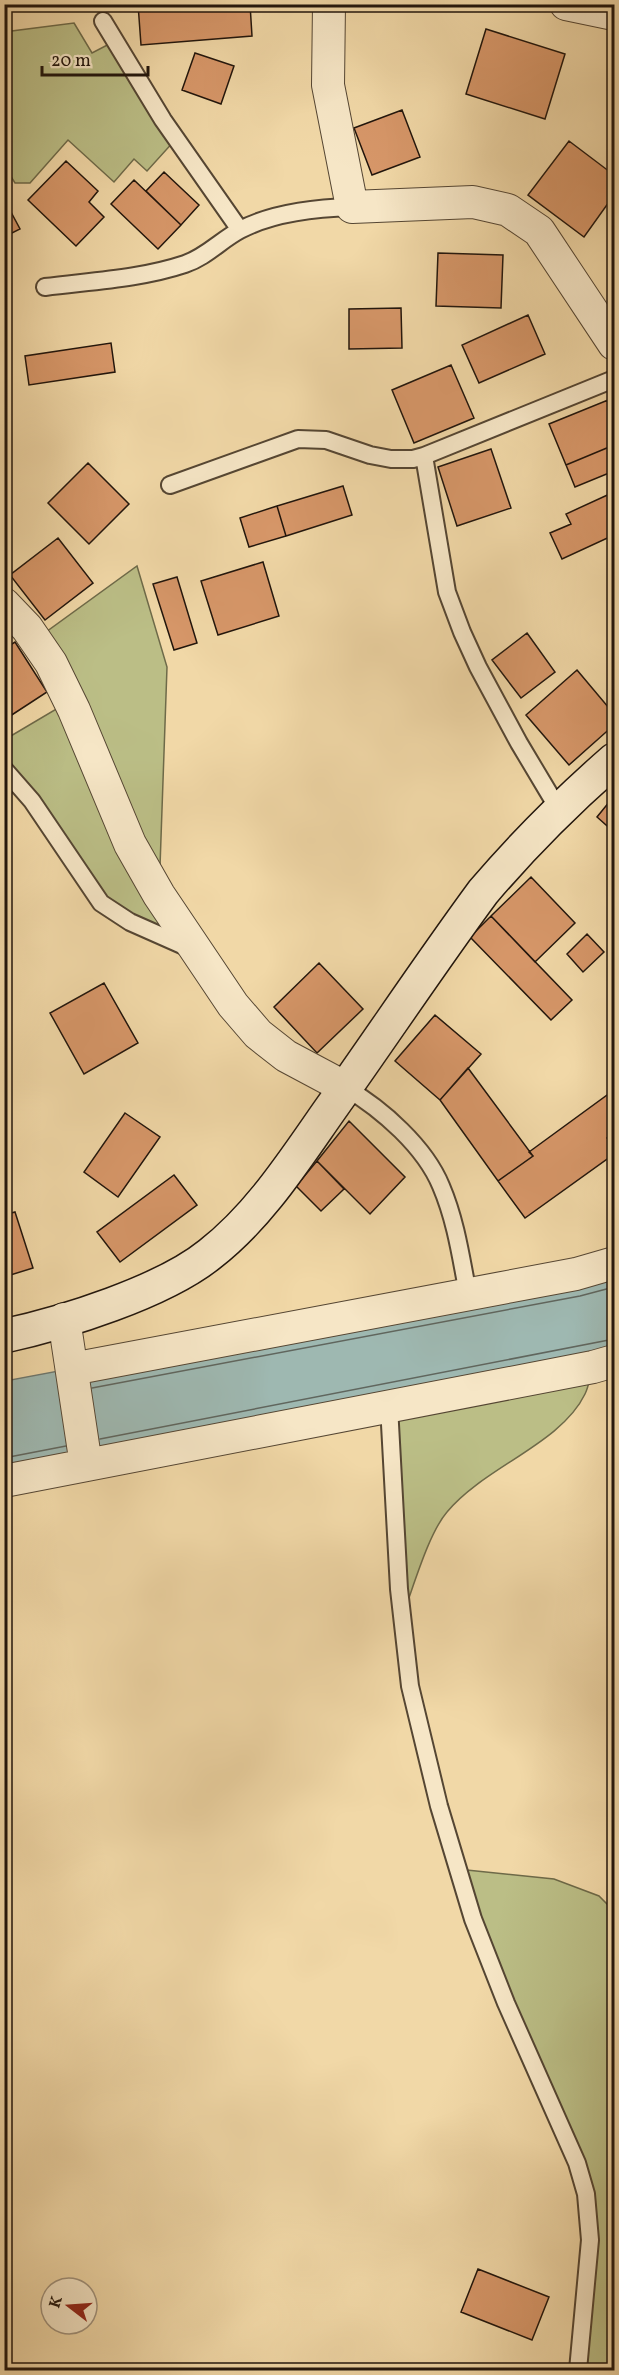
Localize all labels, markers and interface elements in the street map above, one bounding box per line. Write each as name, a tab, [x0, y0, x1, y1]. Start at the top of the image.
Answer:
scale bar	[42, 39, 148, 77]
text: 20 m	[51, 49, 91, 74]
north arrow	[39, 2276, 99, 2336]
text: K	[44, 2293, 69, 2311]

